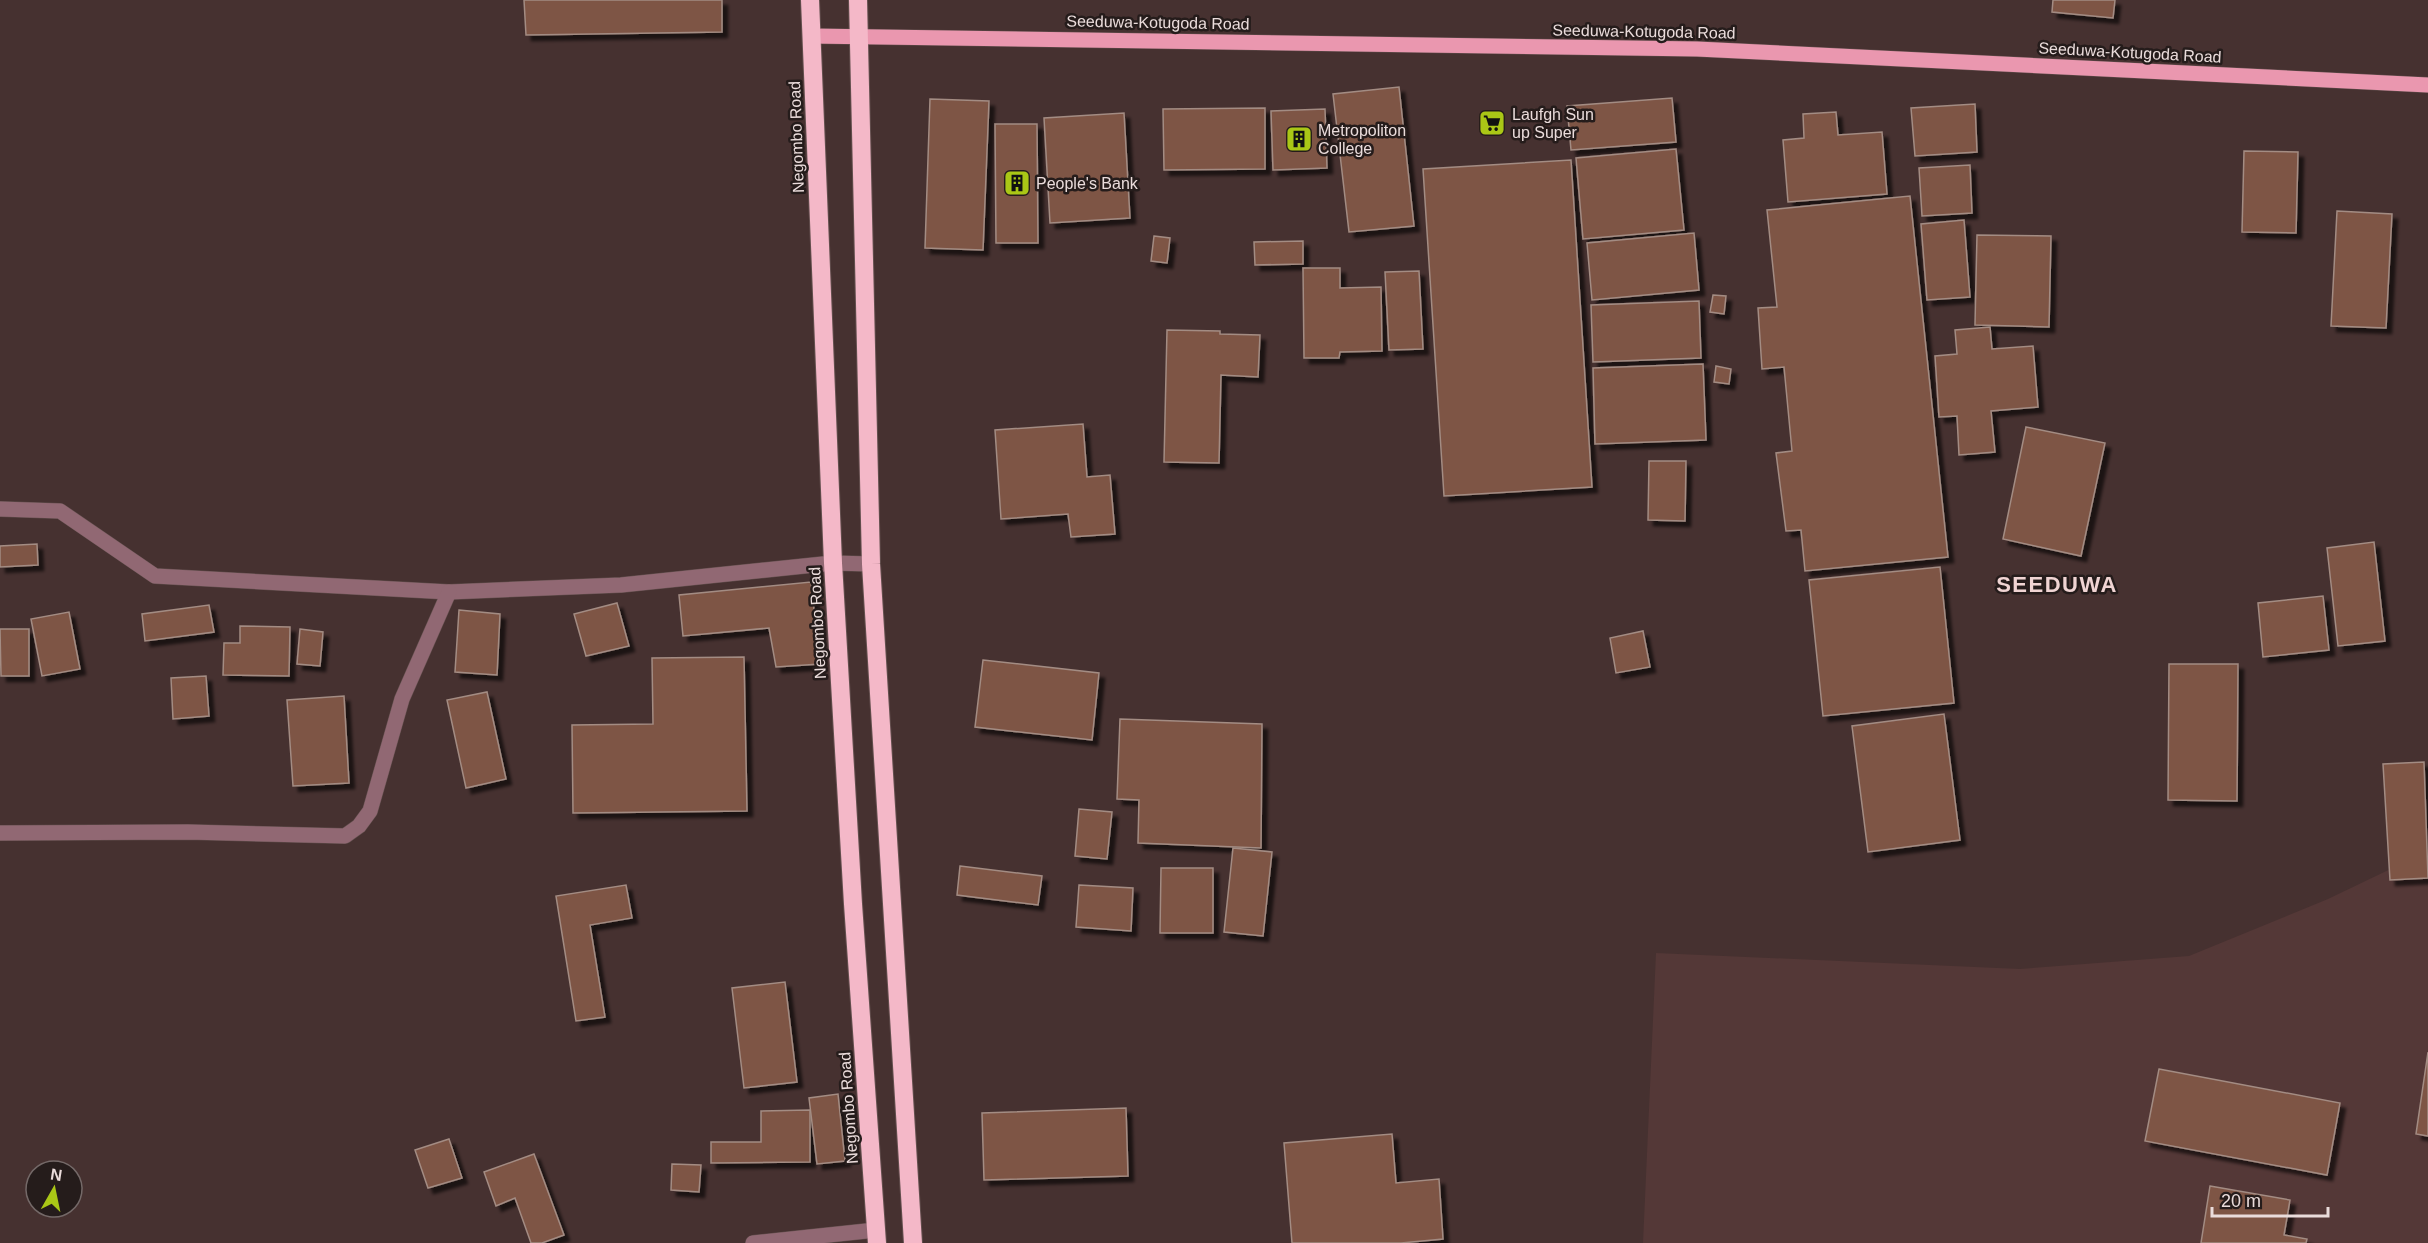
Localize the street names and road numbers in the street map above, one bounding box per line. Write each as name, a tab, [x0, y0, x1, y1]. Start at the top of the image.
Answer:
street label: Seeduwa-Kotugoda Road	[1066, 12, 1250, 33]
street label: Seeduwa-Kotugoda Road	[1552, 21, 1736, 42]
street label: Seeduwa-Kotugoda Road	[2038, 39, 2222, 66]
street label: Negombo Road	[786, 81, 807, 193]
street label: Negombo Road	[806, 567, 829, 679]
street label: Negombo Road	[836, 1051, 861, 1164]

